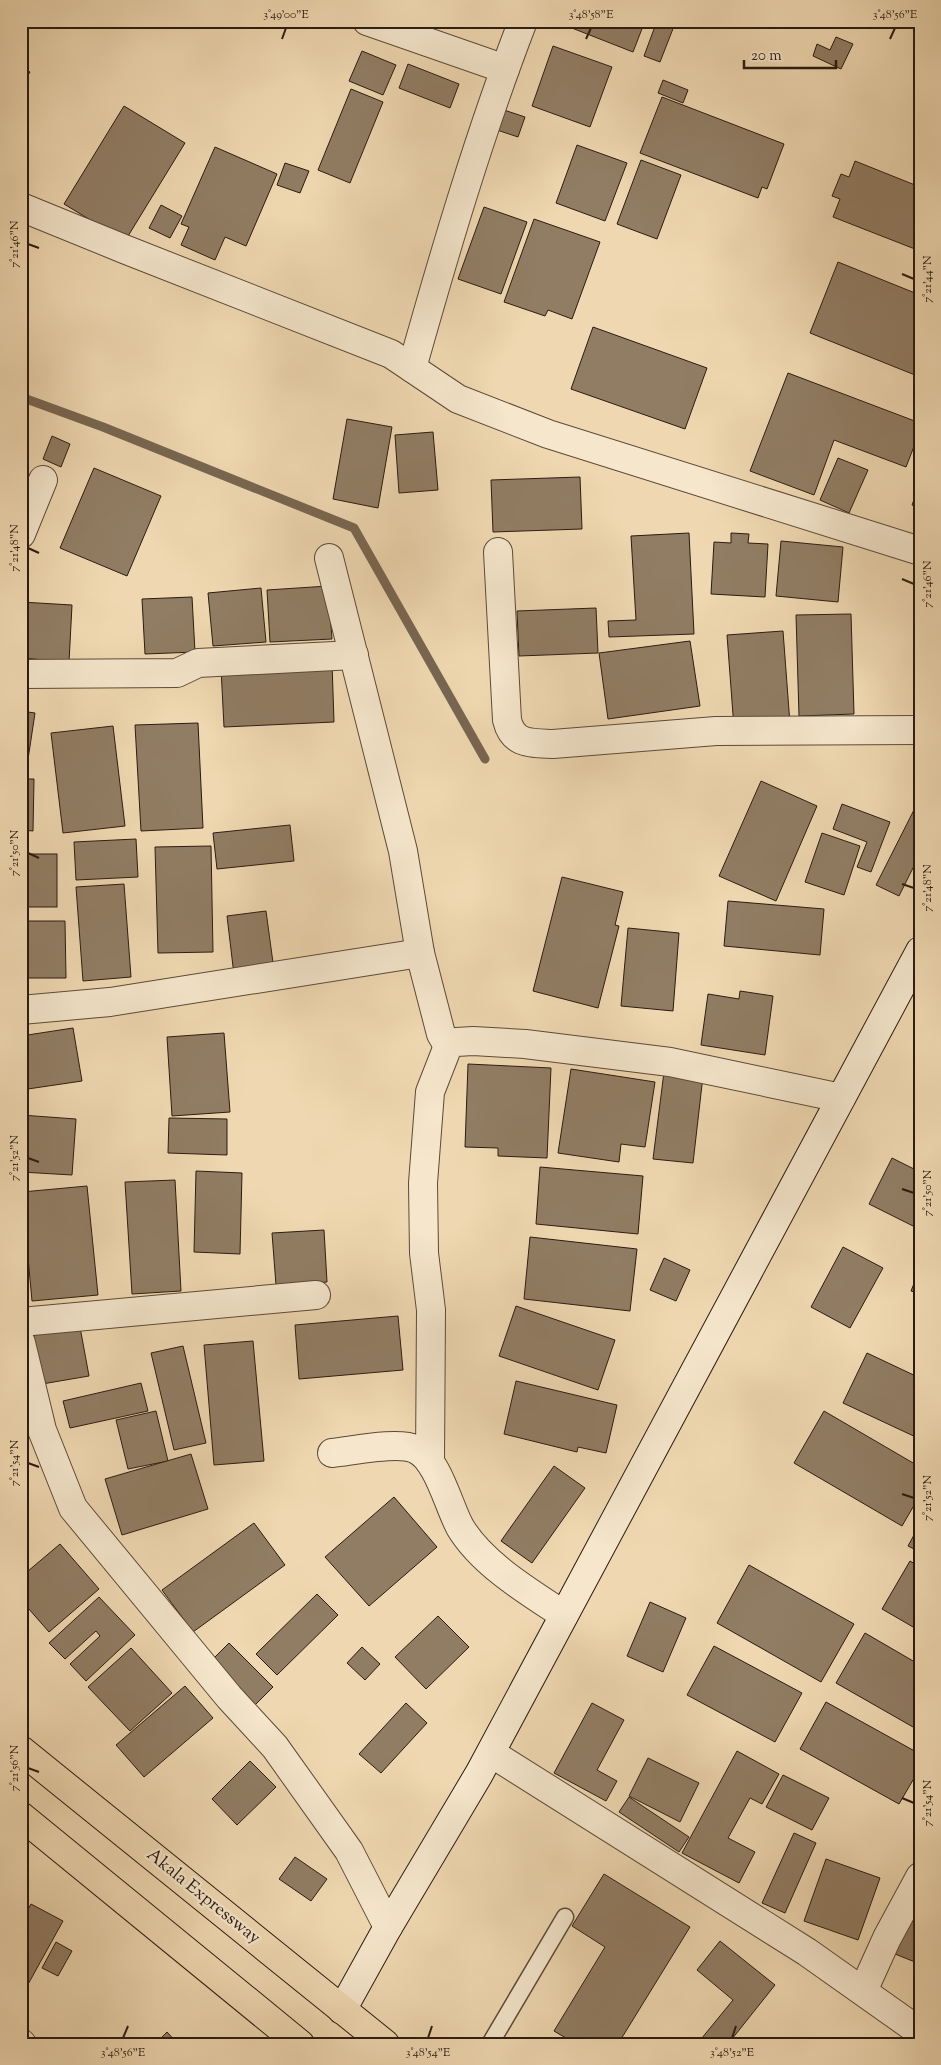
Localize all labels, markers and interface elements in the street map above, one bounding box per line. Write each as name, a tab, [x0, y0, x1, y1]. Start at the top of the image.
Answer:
text: 3°49'00"E	[263, 6, 310, 24]
text: 3°48'58"E	[569, 6, 614, 24]
text: 3°48'56"E	[873, 6, 918, 24]
scale bar	[744, 38, 836, 70]
text: 20 m	[751, 46, 782, 67]
text: 7°21'46"N	[6, 220, 24, 268]
text: 7°21'44"N	[919, 255, 937, 303]
text: 7°21'48"N	[6, 524, 24, 572]
text: 7°21'46"N	[919, 560, 937, 608]
text: 7°21'50"N	[6, 829, 24, 876]
text: 7°21'48"N	[919, 864, 937, 912]
text: 7°21'52"N	[6, 1135, 24, 1181]
text: 7°21'50"N	[919, 1169, 937, 1216]
text: 7°21'54"N	[6, 1439, 24, 1486]
text: 7°21'52"N	[919, 1475, 937, 1521]
text: 7°21'56"N	[6, 1744, 24, 1791]
text: 7°21'54"N	[919, 1779, 937, 1826]
street label: Akala Expressway	[140, 1843, 266, 1951]
text: 3°48'56"E	[101, 2044, 146, 2062]
text: 3°48'54"E	[406, 2044, 451, 2062]
text: 3°48'52"E	[710, 2044, 755, 2062]

